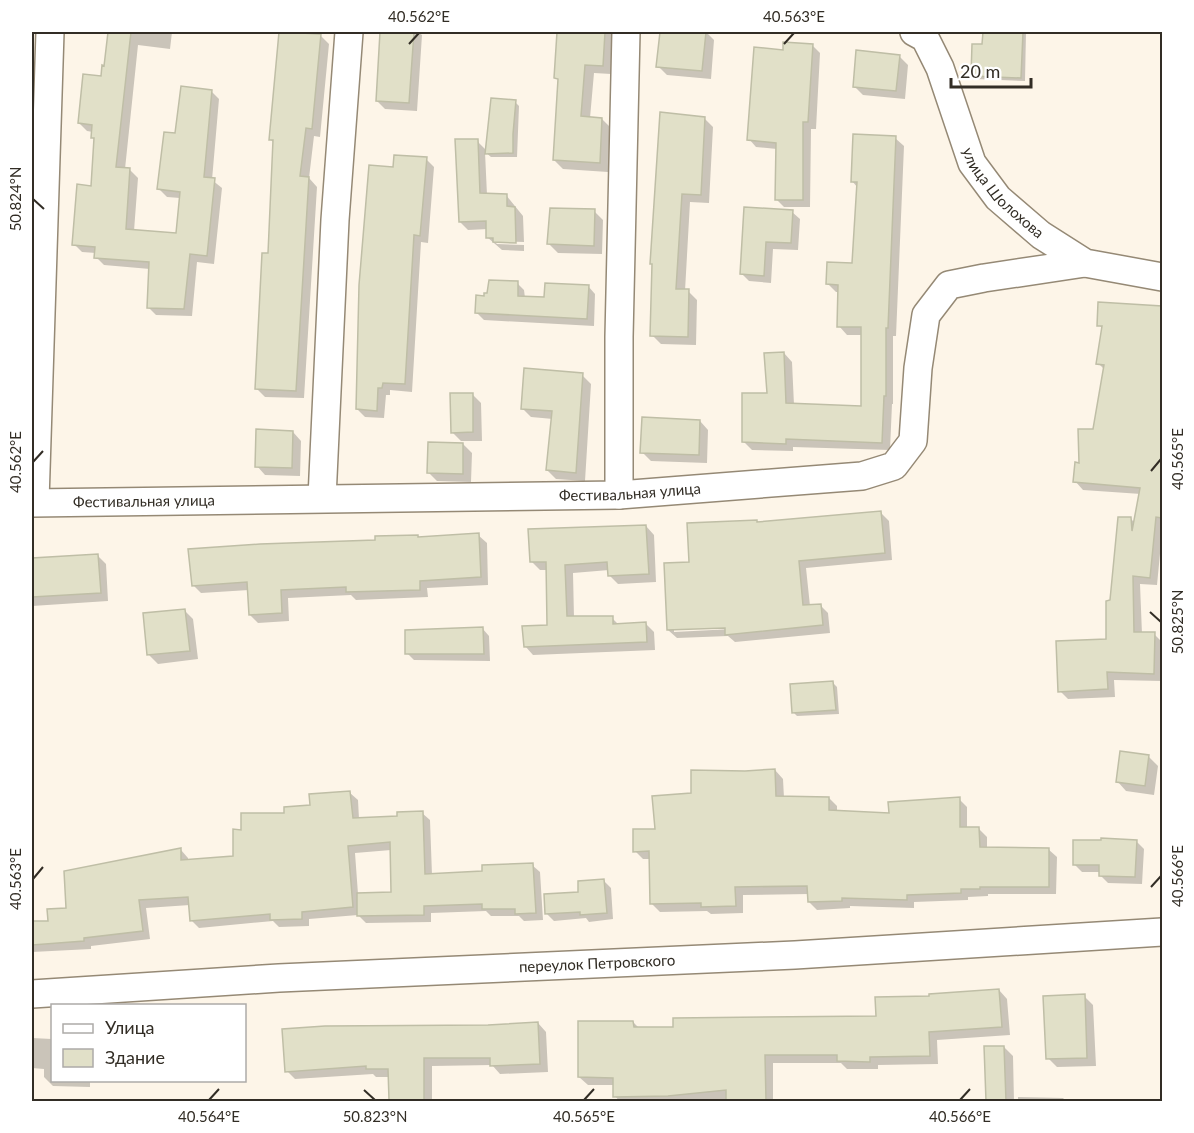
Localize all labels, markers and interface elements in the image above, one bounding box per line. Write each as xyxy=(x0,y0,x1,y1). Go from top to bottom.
text: 40.562°E xyxy=(388,7,450,25)
text: 40.563°E xyxy=(763,7,825,25)
scale bar xyxy=(951,51,1030,89)
text: 20 m xyxy=(960,60,1000,82)
street label: улица Шолохова xyxy=(959,145,1048,241)
text: 50.824°N xyxy=(6,167,24,231)
text: 40.565°E xyxy=(1168,428,1186,490)
text: 40.562°E xyxy=(6,431,24,493)
street label: Фестивальная улица xyxy=(559,479,701,504)
street label: Фестивальная улица xyxy=(73,491,215,510)
text: 50.825°N xyxy=(1168,590,1186,654)
text: 40.566°E xyxy=(1168,845,1186,907)
text: 40.563°E xyxy=(6,848,24,910)
street label: переулок Петровского xyxy=(519,950,676,975)
legend xyxy=(51,1004,246,1082)
text: Улица xyxy=(105,1016,155,1038)
text: Здание xyxy=(105,1046,165,1068)
text: 40.564°E xyxy=(178,1107,240,1125)
text: 50.823°N xyxy=(343,1107,407,1125)
text: 40.565°E xyxy=(553,1107,615,1125)
text: 40.566°E xyxy=(929,1107,991,1125)

